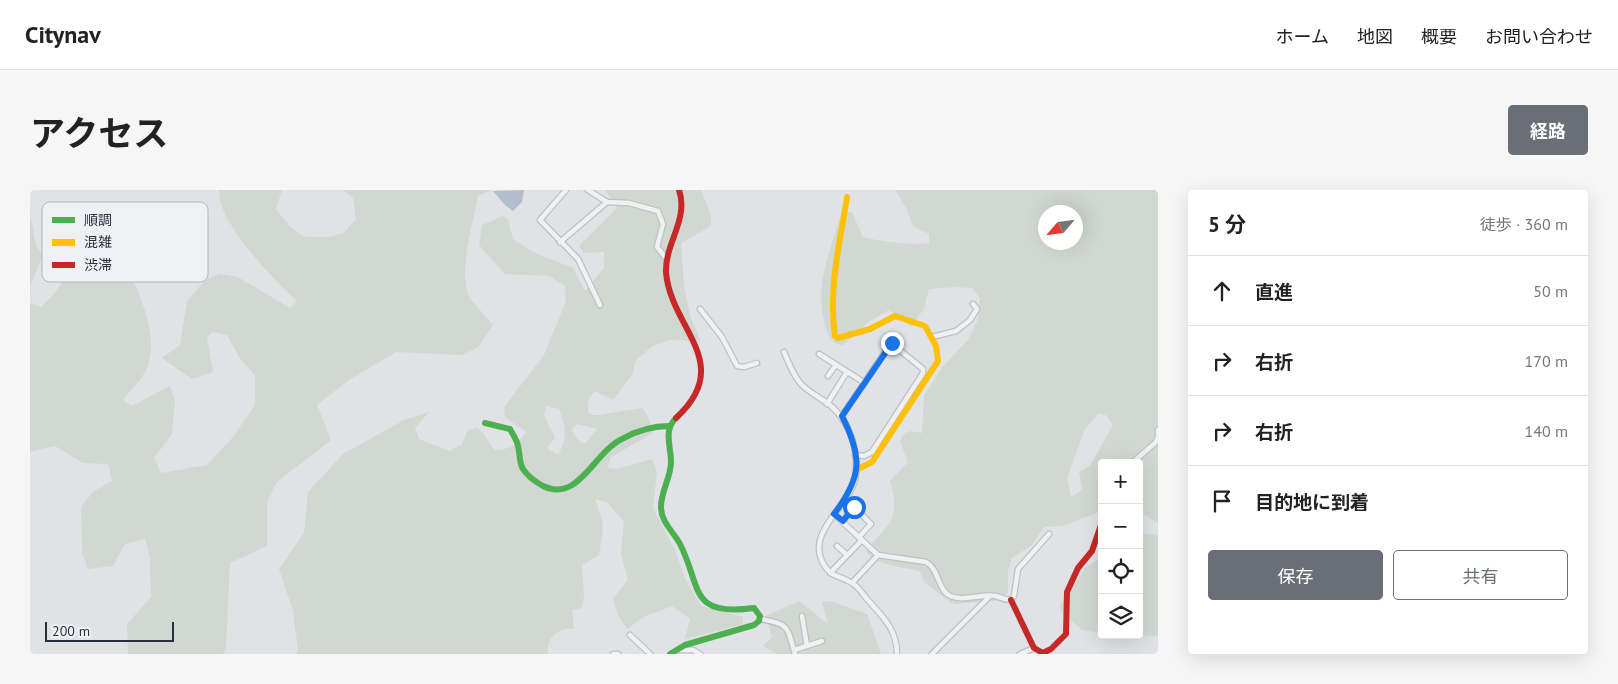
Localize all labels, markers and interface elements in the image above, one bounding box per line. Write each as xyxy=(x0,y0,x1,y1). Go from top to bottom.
text: Citynav xyxy=(25,19,101,50)
text: ホーム xyxy=(1276,25,1329,48)
text: 地図 xyxy=(1357,25,1393,48)
text: 概要 xyxy=(1421,25,1457,48)
text: お問い合わせ xyxy=(1485,25,1593,48)
button: 経路 xyxy=(1508,105,1588,155)
text: アクセス xyxy=(30,110,168,156)
legend xyxy=(42,202,208,282)
north arrow xyxy=(1038,205,1083,250)
text: 順調 xyxy=(84,211,112,229)
text: 5 分 xyxy=(1208,211,1246,238)
text: 徒歩 · 360 m xyxy=(1480,214,1568,234)
text: 混雑 xyxy=(84,233,112,251)
text: 渋滞 xyxy=(84,256,112,274)
icon: ahead xyxy=(1208,277,1236,305)
text: 直進 xyxy=(1255,280,1293,304)
text: 50 m xyxy=(1533,281,1568,301)
route end xyxy=(881,332,904,355)
icon: right xyxy=(1208,347,1236,375)
text: 右折 xyxy=(1255,350,1293,374)
text: 170 m xyxy=(1525,351,1568,371)
icon: right xyxy=(1208,417,1236,445)
text: 右折 xyxy=(1255,420,1293,444)
text: 140 m xyxy=(1525,421,1568,441)
map controls xyxy=(1098,459,1143,639)
button: + xyxy=(1098,459,1143,504)
icon: arrive xyxy=(1208,487,1236,515)
text: 目的地に到着 xyxy=(1255,490,1369,514)
route start xyxy=(843,496,866,519)
button: − xyxy=(1098,504,1143,549)
button: locate xyxy=(1098,549,1143,594)
button: 保存 xyxy=(1208,550,1383,600)
button: 共有 xyxy=(1393,550,1568,600)
button: layers xyxy=(1098,594,1143,639)
scale bar xyxy=(45,619,174,642)
text: 200 m xyxy=(52,622,90,640)

